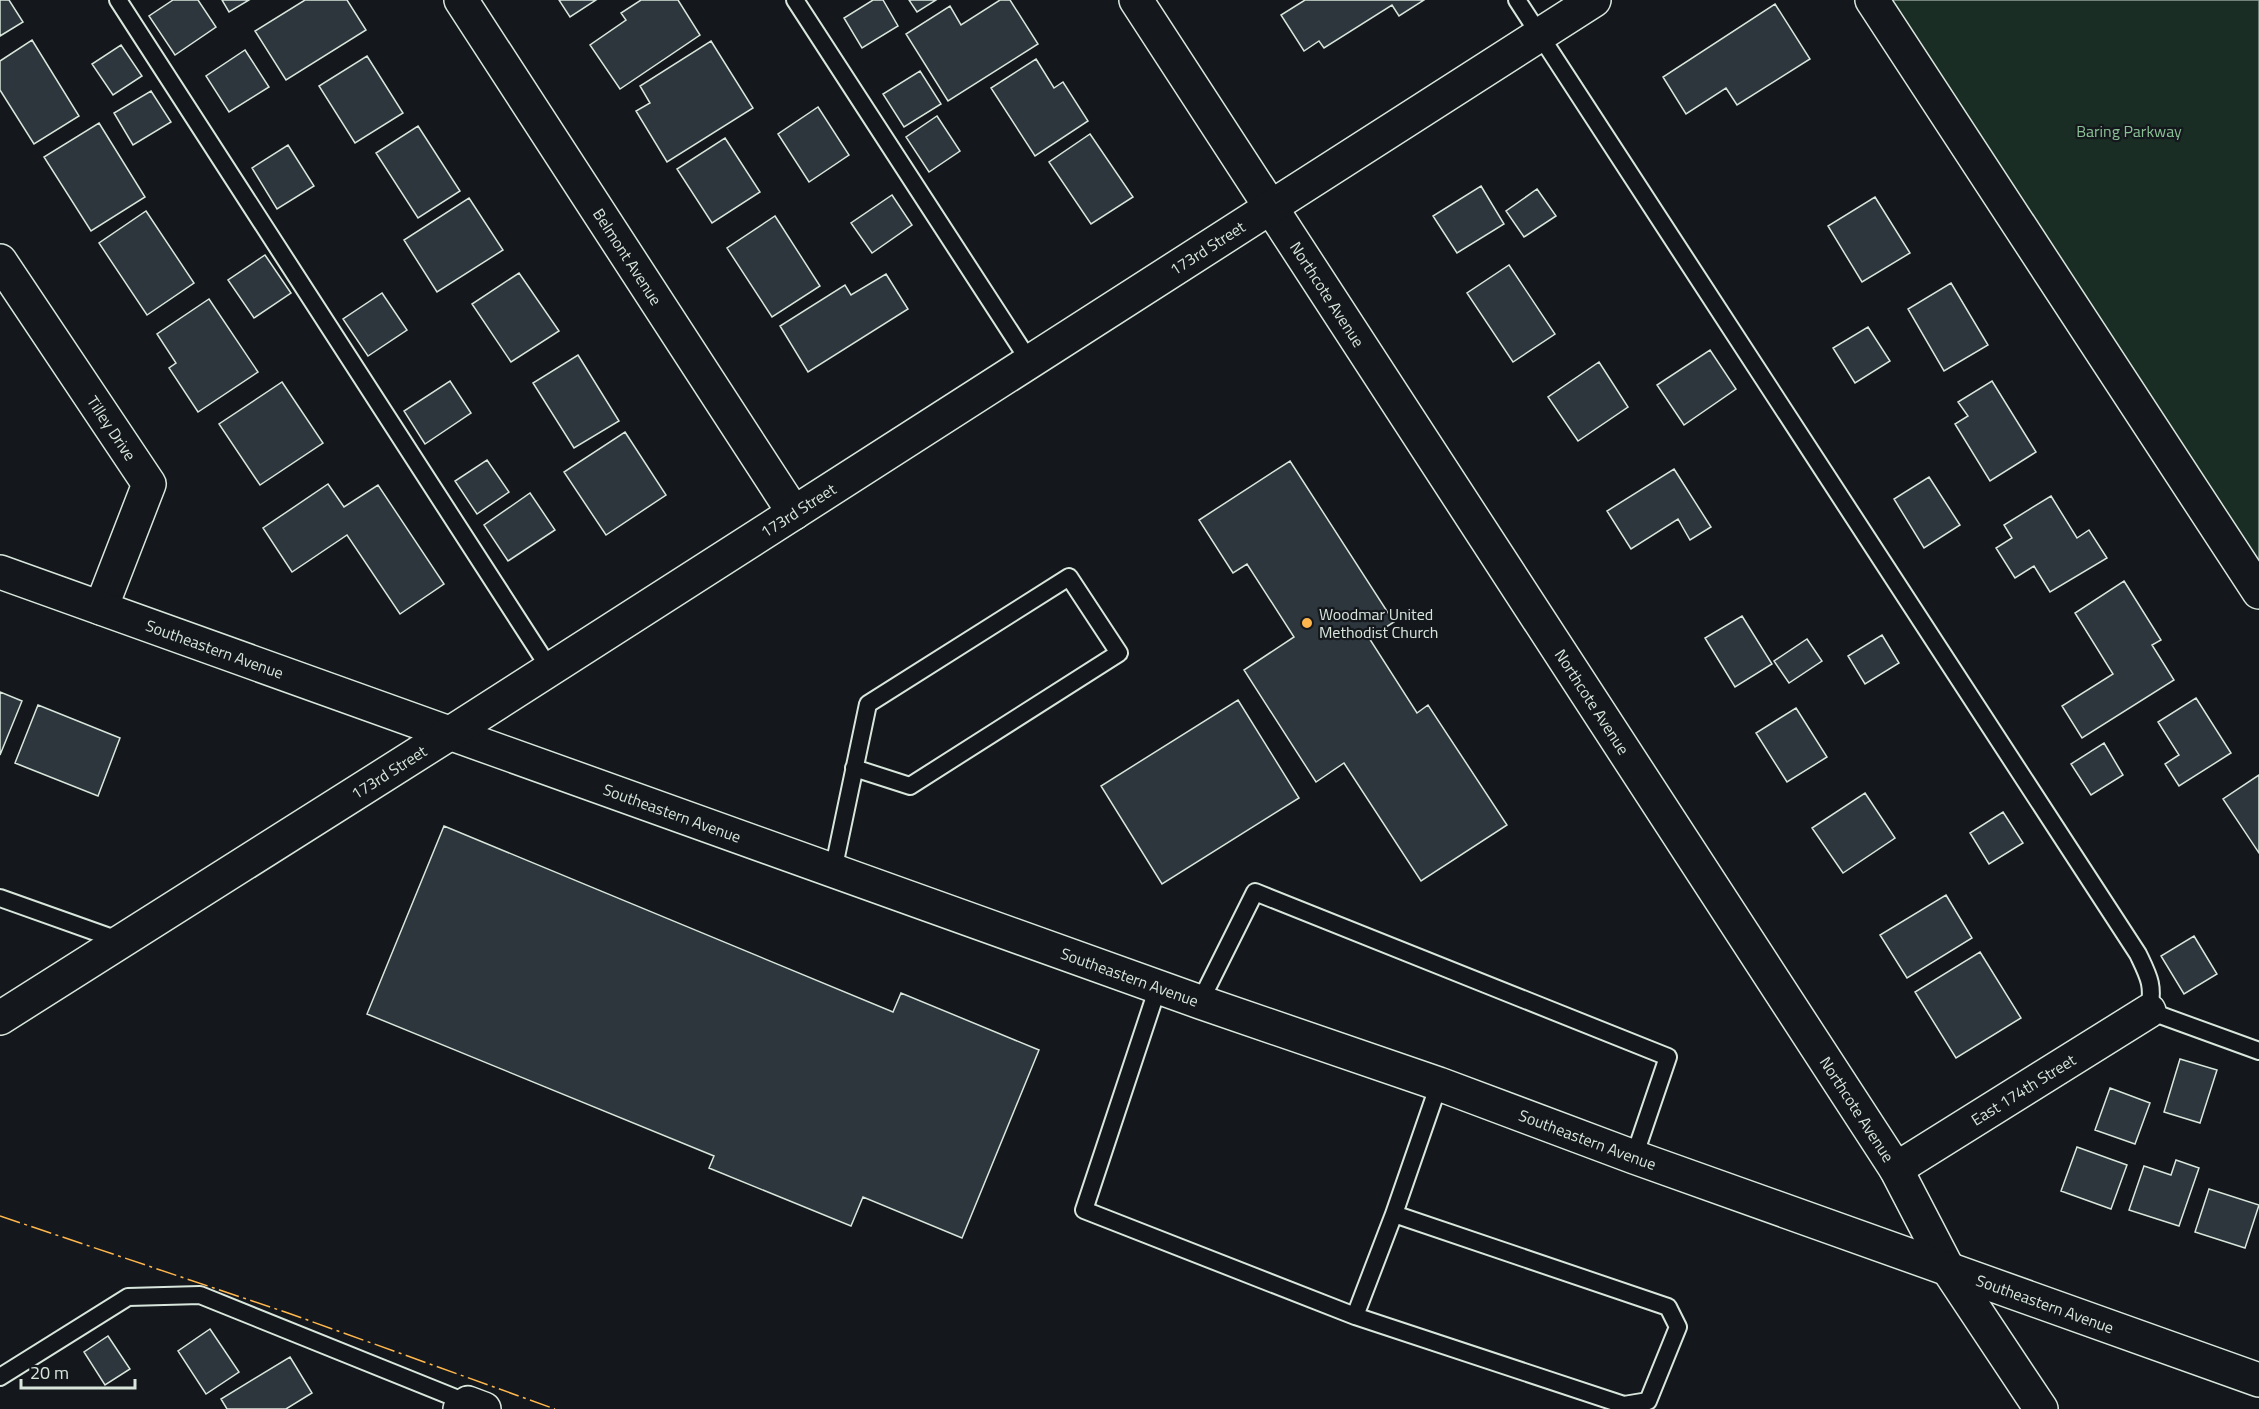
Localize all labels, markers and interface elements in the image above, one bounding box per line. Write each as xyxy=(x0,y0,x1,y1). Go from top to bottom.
park label: Baring Parkway xyxy=(2076,119,2182,143)
street label: Belmont Avenue xyxy=(587,203,668,310)
street label: 173rd Street xyxy=(1165,215,1250,281)
street label: Northcote Avenue xyxy=(1284,237,1371,352)
street label: Tilley Drive xyxy=(81,391,142,465)
street label: 173rd Street xyxy=(756,477,841,543)
place label: Woodmar United Methodist Church xyxy=(1319,602,1438,644)
street label: Southeastern Avenue xyxy=(142,613,287,685)
marker: Woodmar United Methodist Church xyxy=(1300,616,1314,630)
street label: Northcote Avenue xyxy=(1549,644,1635,759)
street label: 173rd Street xyxy=(346,739,432,805)
street label: Southeastern Avenue xyxy=(600,777,744,849)
street label: Southeastern Avenue xyxy=(1057,941,1202,1013)
street label: East 174th Street xyxy=(1966,1048,2081,1131)
street label: Northcote Avenue xyxy=(1814,1052,1900,1167)
street label: Southeastern Avenue xyxy=(1515,1103,1660,1176)
street label: Southeastern Avenue xyxy=(1973,1268,2117,1339)
scale bar xyxy=(21,1352,135,1390)
text: 20 m xyxy=(30,1359,69,1386)

